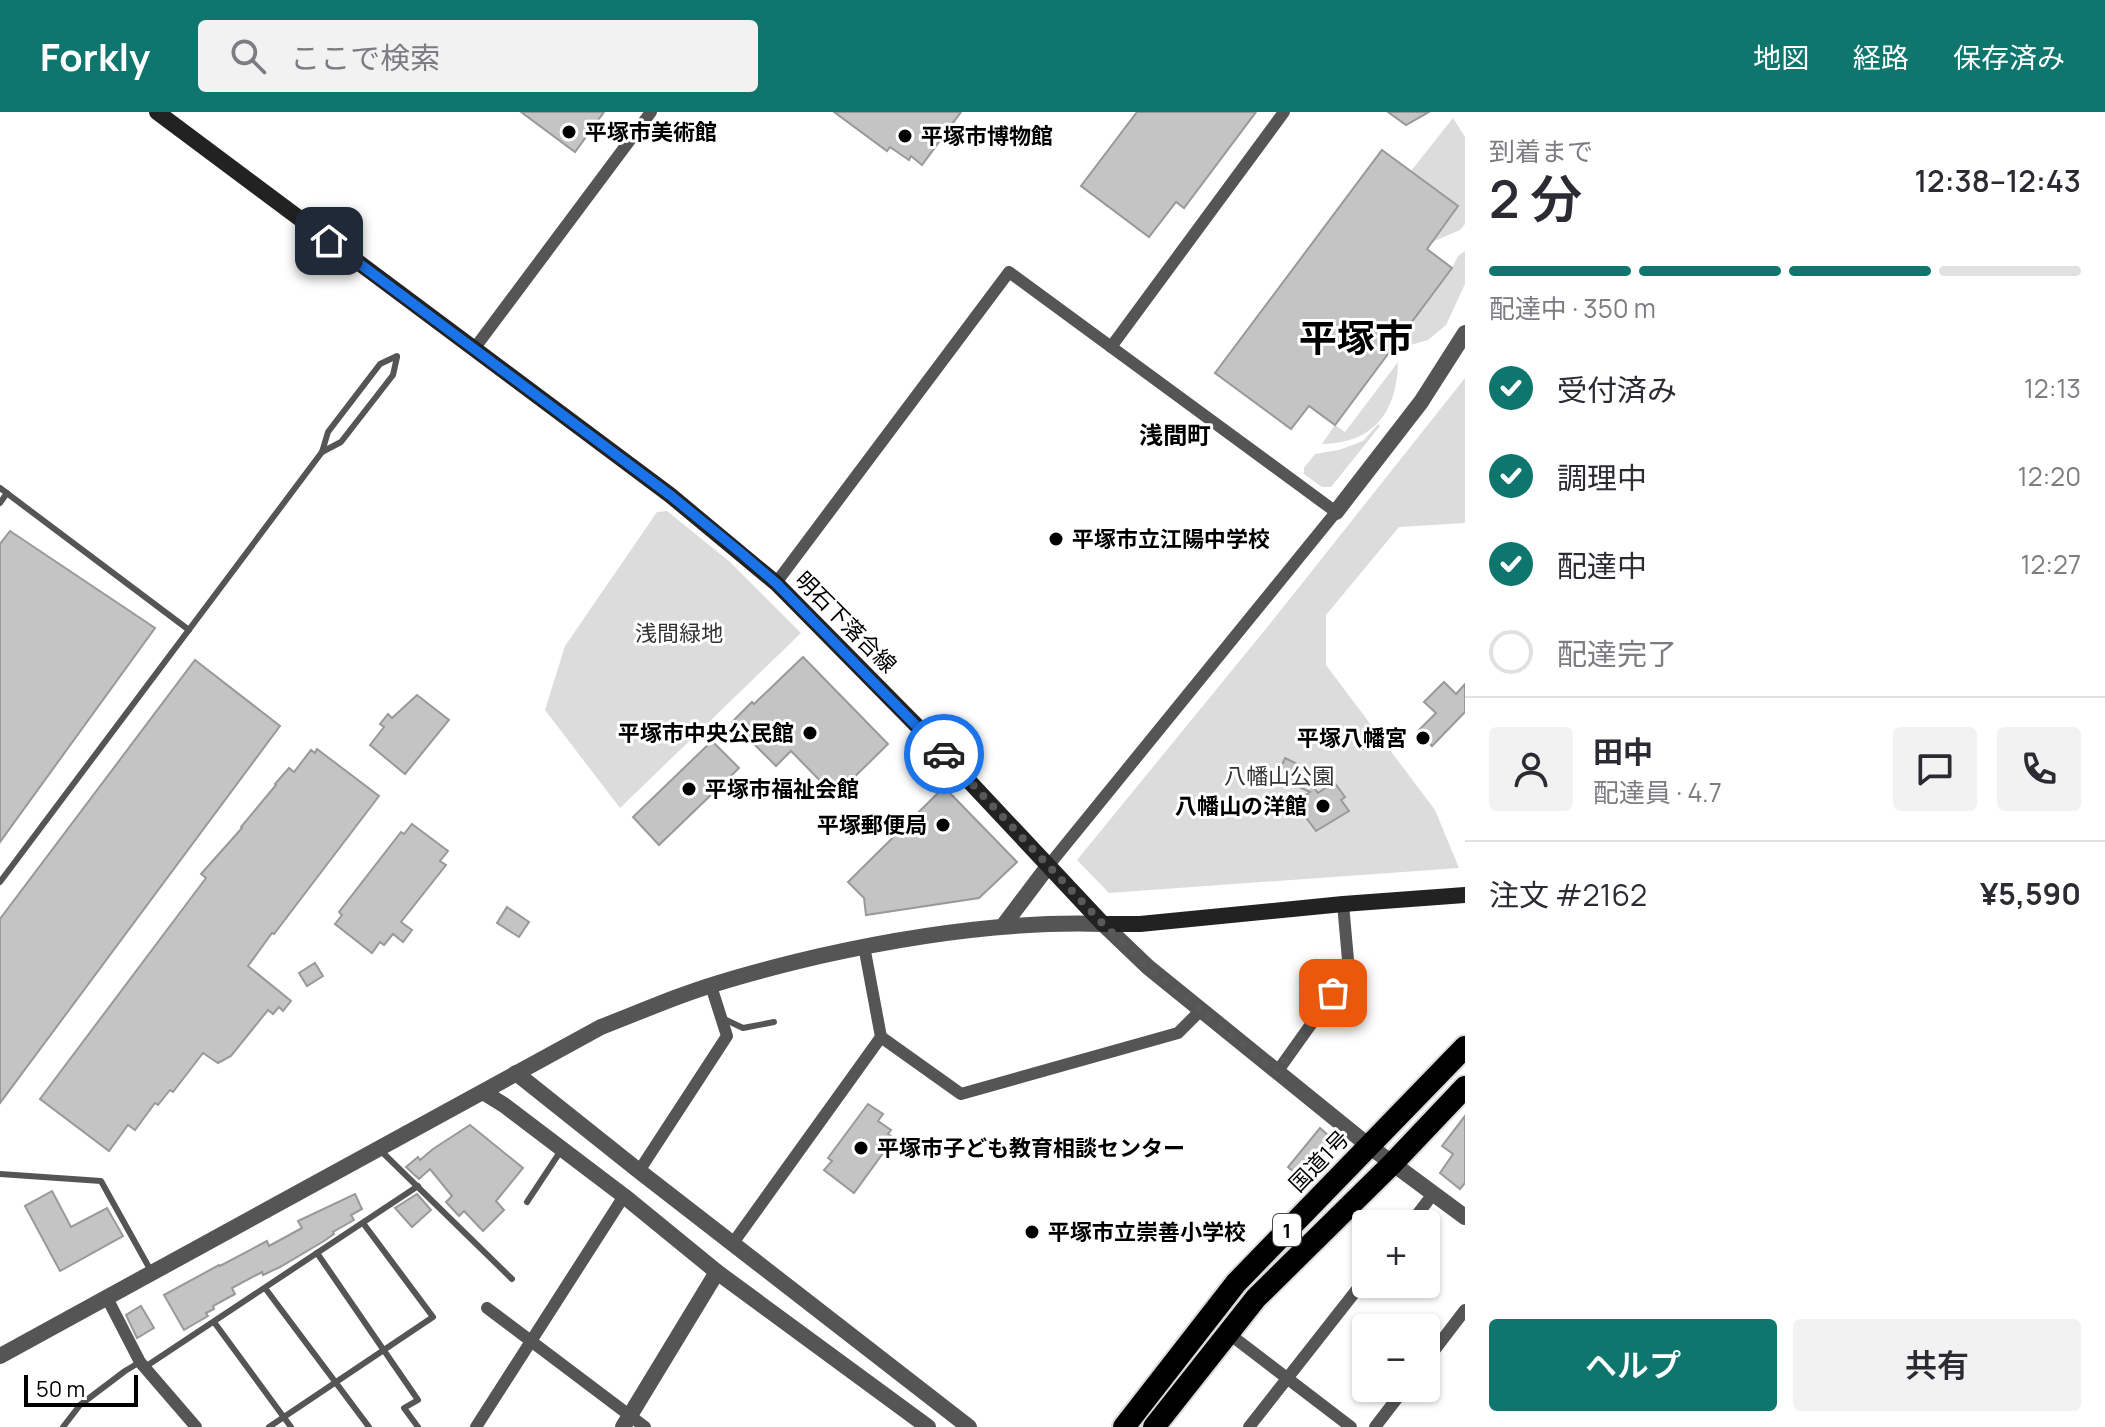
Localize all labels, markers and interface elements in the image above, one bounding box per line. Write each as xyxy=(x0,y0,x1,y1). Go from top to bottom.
search box xyxy=(198,20,758,92)
text: Forkly xyxy=(40,30,150,82)
icon: search xyxy=(226,34,270,78)
text: ここで検索 xyxy=(290,37,440,78)
text: 地図 xyxy=(1753,38,1809,76)
text: 経路 xyxy=(1853,38,1909,76)
text: 保存済み xyxy=(1953,38,2065,76)
place label: 平塚市美術館 xyxy=(585,117,717,147)
place label: 平塚市博物館 xyxy=(921,121,1053,151)
marker: 平塚市美術館 xyxy=(560,123,578,141)
marker: 平塚市博物館 xyxy=(896,127,914,145)
text: 到着まで xyxy=(1489,133,1593,169)
text: 12:38–12:43 xyxy=(1914,160,2081,201)
text: 2 分 xyxy=(1489,163,1582,234)
pin xyxy=(295,207,363,275)
icon: home xyxy=(307,219,351,263)
text: 配達中 · 350 m xyxy=(1489,290,1656,326)
district label: 平塚市 xyxy=(1299,311,1413,363)
icon: check xyxy=(1489,366,1533,410)
text: 受付済み xyxy=(1557,369,1677,410)
text: 12:13 xyxy=(2024,370,2081,406)
district label: 浅間町 xyxy=(1139,418,1211,451)
icon: check xyxy=(1489,454,1533,498)
text: 調理中 xyxy=(1557,457,1647,498)
text: 12:20 xyxy=(2018,458,2081,494)
place label: 平塚市立江陽中学校 xyxy=(1072,524,1270,554)
marker: 平塚市立江陽中学校 xyxy=(1047,530,1065,548)
icon: check xyxy=(1489,542,1533,586)
text: 配達中 xyxy=(1557,545,1647,586)
text: 12:27 xyxy=(2020,546,2081,582)
street label: 明石下落合線 xyxy=(789,565,903,679)
park label: 浅間緑地 xyxy=(635,618,723,648)
text: 配達完了 xyxy=(1557,633,1677,674)
courier xyxy=(904,714,984,794)
place label: 平塚市中央公民館 xyxy=(618,718,794,748)
place label: 平塚八幡宮 xyxy=(1297,723,1407,753)
marker: 平塚市中央公民館 xyxy=(801,724,819,742)
button: person xyxy=(1489,727,1573,811)
button: chat xyxy=(1893,727,1977,811)
button: phone xyxy=(1997,727,2081,811)
marker: 平塚八幡宮 xyxy=(1414,729,1432,747)
text: 田中 xyxy=(1593,731,1653,772)
icon: car xyxy=(922,732,966,776)
park label: 八幡山公園 xyxy=(1224,761,1334,791)
place label: 平塚市福祉会館 xyxy=(705,774,859,804)
text: 配達員 · 4.7 xyxy=(1593,774,1722,810)
marker: 平塚市福祉会館 xyxy=(680,780,698,798)
place label: 八幡山の洋館 xyxy=(1175,791,1307,821)
marker: 八幡山の洋館 xyxy=(1314,797,1332,815)
place label: 平塚郵便局 xyxy=(817,810,927,840)
marker: 平塚郵便局 xyxy=(934,816,952,834)
text: ¥5,590 xyxy=(1980,873,2081,914)
text: 注文 #2162 xyxy=(1489,874,1647,915)
pin xyxy=(1299,959,1367,1027)
icon: bag xyxy=(1311,971,1355,1015)
street label: 国道1号 xyxy=(1282,1124,1356,1198)
place label: 平塚市子ども教育相談センター xyxy=(877,1133,1185,1163)
marker: 平塚市子ども教育相談センター xyxy=(852,1139,870,1157)
map controls xyxy=(1352,1210,1440,1402)
button: + xyxy=(1352,1210,1440,1298)
road number: 1 xyxy=(1273,1214,1301,1246)
place label: 平塚市立崇善小学校 xyxy=(1048,1217,1246,1247)
marker: 平塚市立崇善小学校 xyxy=(1023,1223,1041,1241)
button: − xyxy=(1352,1314,1440,1402)
button: ヘルプ xyxy=(1489,1319,1777,1411)
button: 共有 xyxy=(1793,1319,2081,1411)
scale bar xyxy=(24,1371,138,1407)
text: 50 m xyxy=(36,1374,85,1404)

